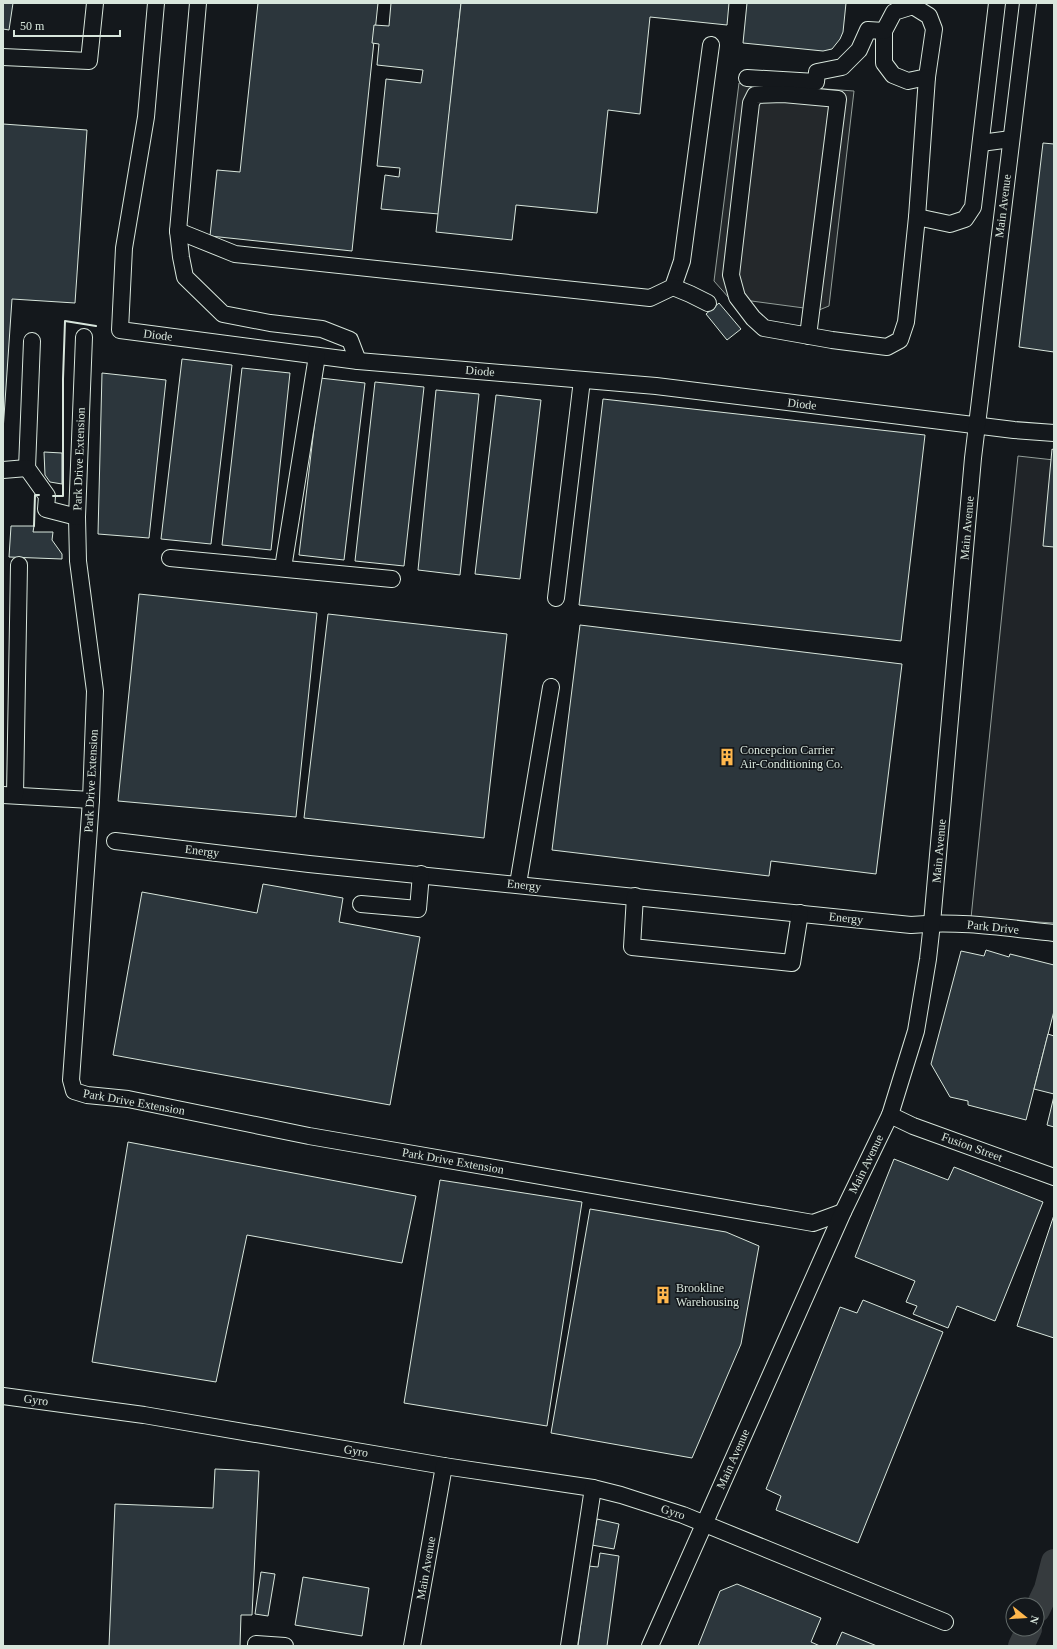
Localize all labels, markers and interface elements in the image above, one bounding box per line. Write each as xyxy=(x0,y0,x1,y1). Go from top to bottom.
scale bar xyxy=(14,12,120,38)
text: 50 m xyxy=(20,19,45,33)
street label: Main Avenue xyxy=(992,173,1014,239)
street label: Diode xyxy=(143,326,173,344)
street label: Diode xyxy=(465,363,495,379)
street label: Diode xyxy=(787,395,817,413)
street label: Park Drive Extension xyxy=(70,407,88,511)
street label: Main Avenue xyxy=(957,495,977,561)
street label: Park Drive Extension xyxy=(81,729,101,833)
place label: Concepcion Carrier Air-Conditioning Co. xyxy=(740,743,843,771)
building icon: Concepcion Carrier Air-Conditioning Co. xyxy=(717,747,737,767)
street label: Main Avenue xyxy=(929,818,949,884)
street label: Energy xyxy=(184,842,220,860)
street label: Energy xyxy=(506,876,542,894)
street label: Energy xyxy=(828,909,864,927)
street label: Park Drive xyxy=(966,917,1020,937)
street label: Park Drive Extension xyxy=(82,1086,186,1118)
street label: Fusion Street xyxy=(940,1130,1005,1165)
street label: Main Avenue xyxy=(846,1132,886,1196)
street label: Park Drive Extension xyxy=(401,1145,505,1177)
place label: Brookline Warehousing xyxy=(676,1281,739,1309)
building icon: Brookline Warehousing xyxy=(653,1285,673,1305)
street label: Gyro xyxy=(23,1391,49,1409)
street label: Main Avenue xyxy=(714,1427,752,1491)
street label: Gyro xyxy=(343,1442,369,1460)
street label: Gyro xyxy=(659,1501,687,1523)
street label: Main Avenue xyxy=(414,1535,438,1601)
north arrow xyxy=(1005,1597,1045,1637)
text: N xyxy=(1028,1614,1041,1626)

